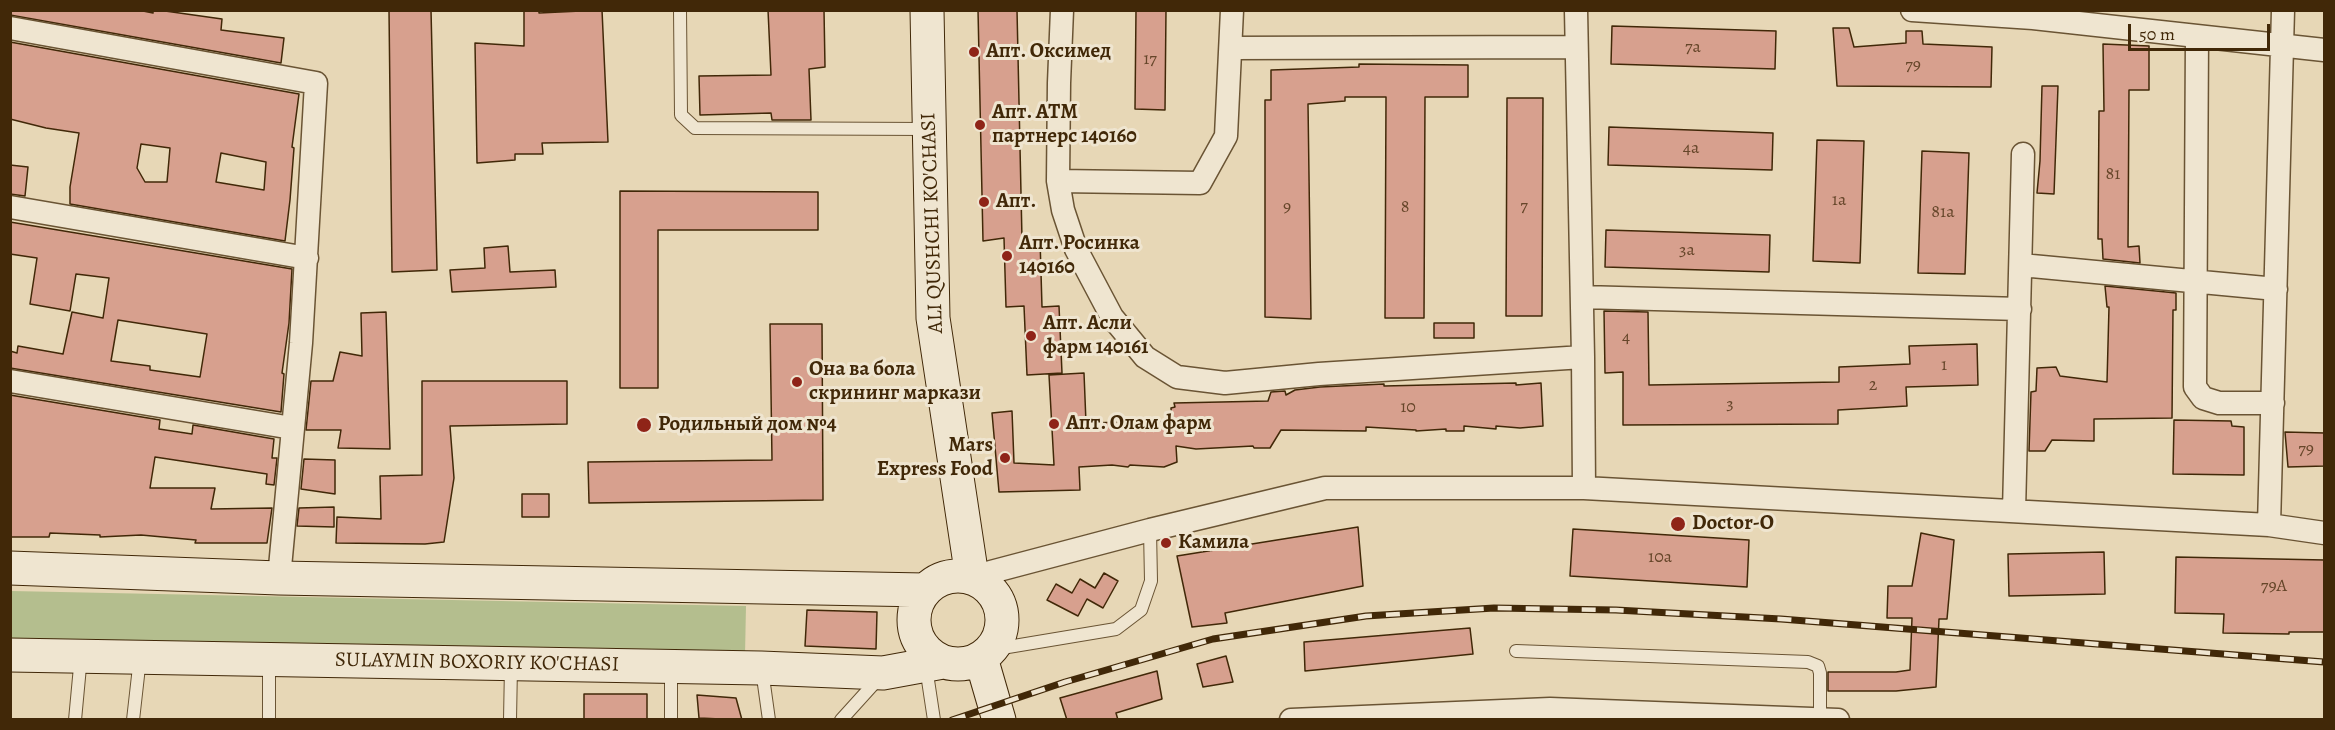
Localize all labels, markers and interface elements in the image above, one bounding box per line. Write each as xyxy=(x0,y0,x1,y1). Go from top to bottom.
scale bar xyxy=(2131,12,2274,50)
text: 50 m xyxy=(2139,22,2175,46)
house number: 7a xyxy=(1685,37,1701,59)
place label: Апт. Оксимед xyxy=(986,39,1111,65)
marker: Апт. Оксимед xyxy=(967,45,981,59)
house number: 17 xyxy=(1143,49,1157,71)
house number: 79 xyxy=(1905,55,1921,77)
place label: Апт. АТМ партнерс 140160 xyxy=(992,100,1137,150)
street label: ALI QUSHCHI KO'CHASI xyxy=(917,112,949,334)
marker: Апт. АТМ партнерс 140160 xyxy=(973,118,987,132)
house number: 4a xyxy=(1683,138,1699,160)
house number: 81 xyxy=(2106,164,2120,186)
place label: Апт. xyxy=(996,189,1036,215)
house number: 1a xyxy=(1832,190,1846,212)
marker: Апт. xyxy=(977,195,991,209)
house number: 7 xyxy=(1520,196,1528,218)
house number: 9 xyxy=(1283,197,1291,219)
house number: 8 xyxy=(1401,197,1409,219)
house number: 81a xyxy=(1931,202,1955,224)
place label: Апт. Росинка 140160 xyxy=(1019,231,1140,281)
house number: 3a xyxy=(1679,240,1695,262)
marker: Апт. Росинка 140160 xyxy=(1000,249,1014,263)
place label: Апт. Асли фарм 140161 xyxy=(1043,311,1149,361)
house number: 4 xyxy=(1622,327,1630,349)
marker: Апт. Асли фарм 140161 xyxy=(1024,329,1038,343)
house number: 1 xyxy=(1941,355,1947,377)
place label: Она ва бола скрининг маркази xyxy=(809,357,981,407)
marker: Она ва бола скрининг маркази xyxy=(790,375,804,389)
house number: 2 xyxy=(1869,375,1877,397)
house number: 3 xyxy=(1726,394,1734,416)
house number: 10 xyxy=(1400,397,1416,419)
place label: Апт. Олам фарм xyxy=(1066,411,1212,437)
place label: Родильный дом №4 xyxy=(658,412,837,438)
marker: Родильный дом №4 xyxy=(635,416,653,434)
marker: Апт. Олам фарм xyxy=(1047,417,1061,431)
place label: Mars Express Food xyxy=(877,433,993,483)
house number: 79 xyxy=(2298,439,2314,461)
marker: Mars Express Food xyxy=(998,451,1012,465)
place label: Doctor-O xyxy=(1692,511,1774,537)
marker: Doctor-O xyxy=(1669,515,1687,533)
place label: Камила xyxy=(1178,530,1249,556)
marker: Камила xyxy=(1159,536,1173,550)
house number: 10а xyxy=(1648,547,1672,569)
house number: 79А xyxy=(2261,576,2287,598)
street label: SULAYMIN BOXORIY KO'CHASI xyxy=(335,648,619,678)

